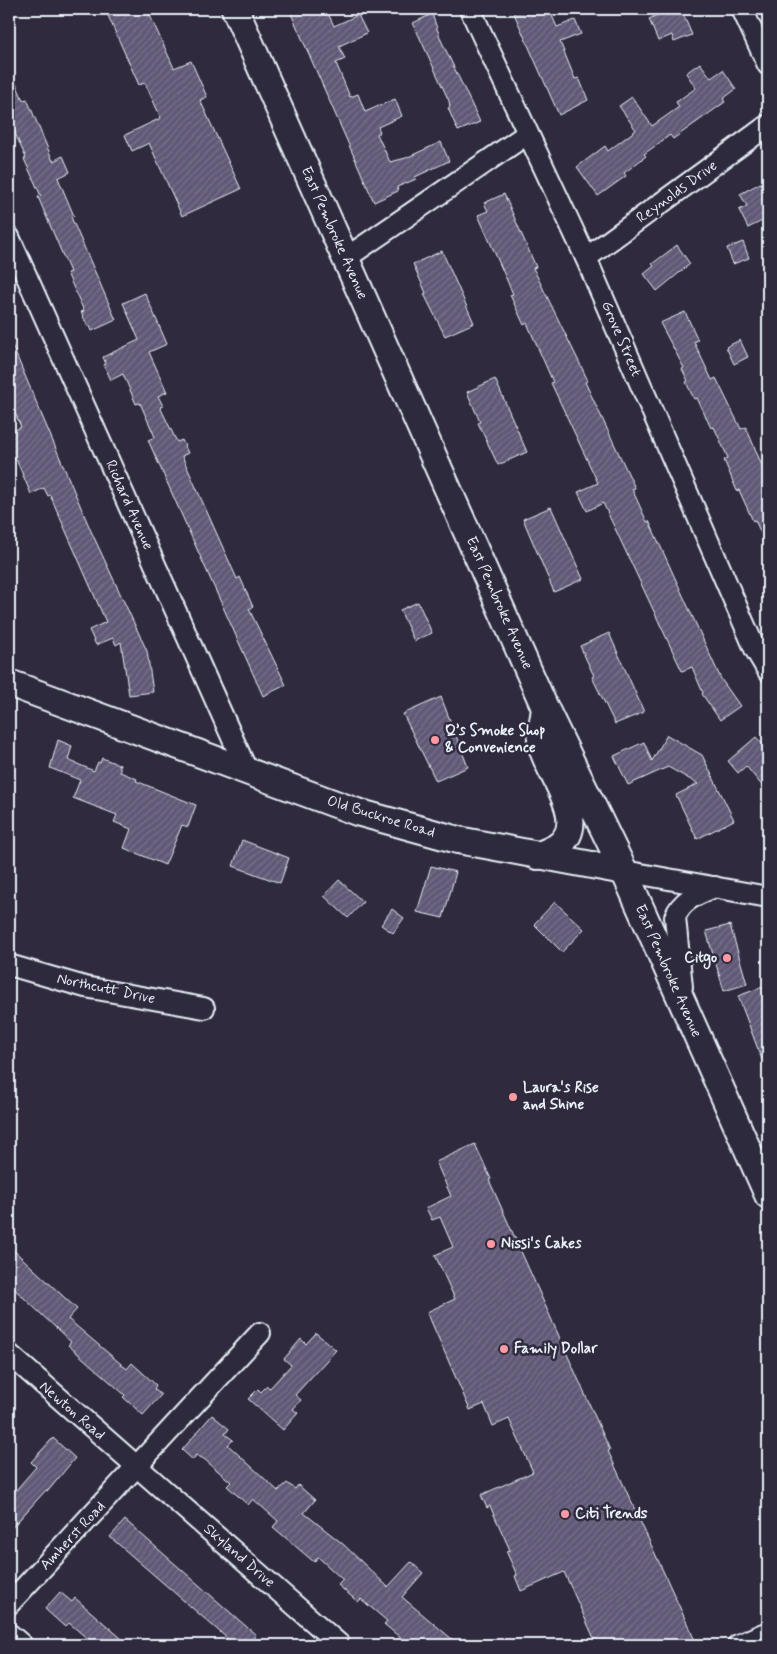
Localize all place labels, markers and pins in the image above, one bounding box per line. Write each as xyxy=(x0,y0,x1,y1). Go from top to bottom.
place label: Q’s Smoke Shop & Convenience xyxy=(445,721,545,758)
marker: Q’s Smoke Shop & Convenience xyxy=(429,734,441,746)
place label: Citgo xyxy=(684,948,717,970)
marker: Citgo xyxy=(721,952,733,964)
place label: Laura's Rise and Shine xyxy=(523,1078,599,1115)
marker: Laura's Rise and Shine xyxy=(507,1091,519,1103)
place label: Nissi's Cakes xyxy=(501,1234,582,1254)
marker: Nissi's Cakes xyxy=(485,1238,497,1250)
place label: Family Dollar xyxy=(514,1339,598,1359)
marker: Family Dollar xyxy=(498,1343,510,1355)
place label: Citi Trends xyxy=(575,1504,648,1524)
marker: Citi Trends xyxy=(559,1508,571,1520)

